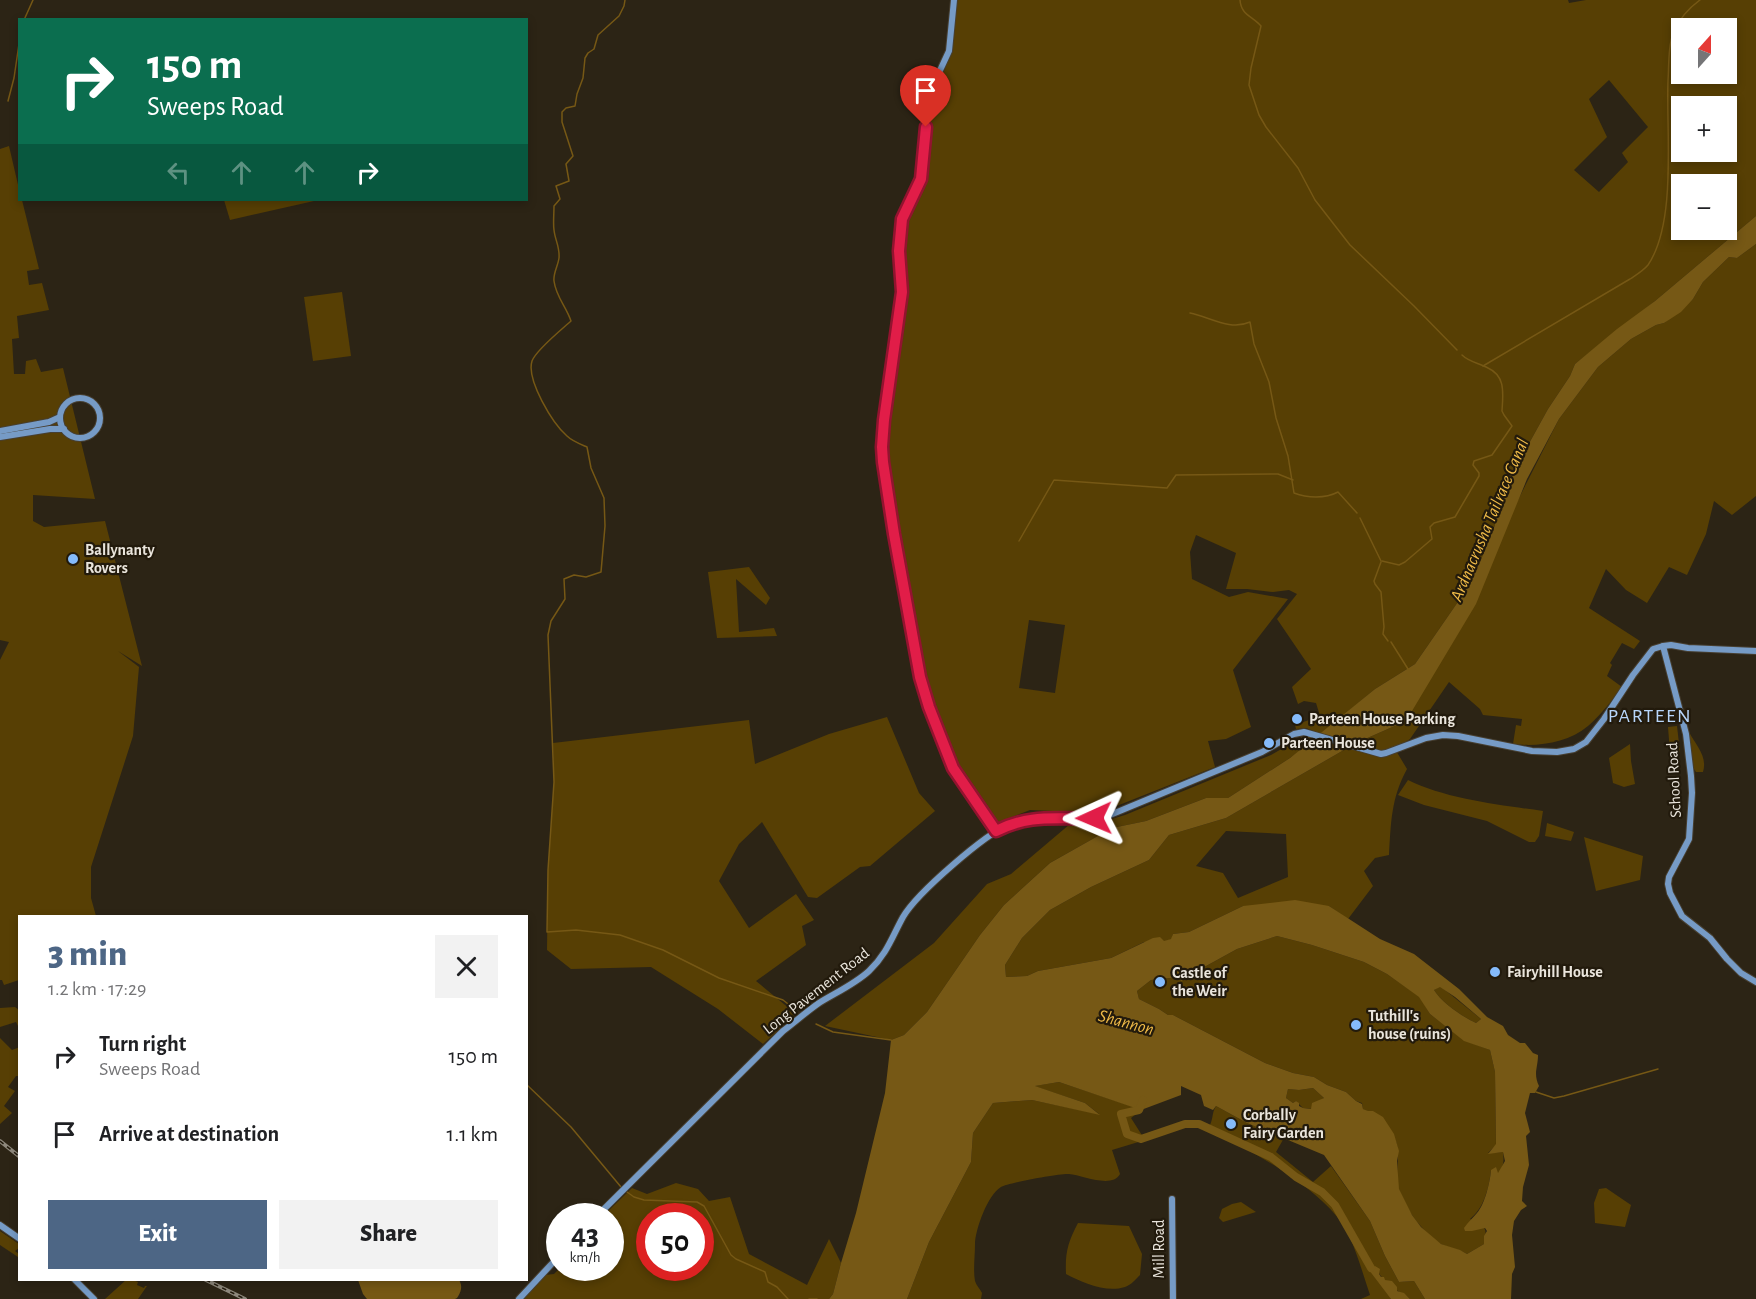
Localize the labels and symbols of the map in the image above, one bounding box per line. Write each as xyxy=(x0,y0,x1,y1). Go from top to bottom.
north arrow xyxy=(1671,18,1737,84)
pin xyxy=(900,65,951,127)
water label: Ardnacrusha Tailrace Canal xyxy=(1447,436,1532,605)
place label: Ballynanty Rovers xyxy=(85,542,155,576)
marker: Ballynanty Rovers xyxy=(66,552,80,566)
district label: PARTEEN xyxy=(1608,706,1692,726)
place label: Parteen House Parking xyxy=(1309,711,1456,727)
marker: Parteen House Parking xyxy=(1290,712,1304,726)
place label: Parteen House xyxy=(1281,735,1375,751)
marker: Parteen House xyxy=(1262,736,1276,750)
street label: School Road xyxy=(1664,742,1684,818)
position arrow xyxy=(1062,786,1126,850)
street label: Long Pavement Road xyxy=(760,945,872,1037)
place label: Fairyhill House xyxy=(1507,964,1603,981)
place label: Castle of the Weir xyxy=(1172,965,1228,999)
marker: Fairyhill House xyxy=(1488,965,1502,979)
marker: Castle of the Weir xyxy=(1153,975,1167,989)
water label: Shannon xyxy=(1096,1007,1156,1039)
place label: Tuthill's house (ruins) xyxy=(1368,1008,1451,1042)
marker: Tuthill's house (ruins) xyxy=(1349,1018,1363,1032)
place label: Corbally Fairy Garden xyxy=(1243,1107,1324,1142)
marker: Corbally Fairy Garden xyxy=(1224,1117,1238,1131)
speed limit sign: 50 xyxy=(636,1203,714,1281)
street label: Mill Road xyxy=(1151,1220,1167,1278)

